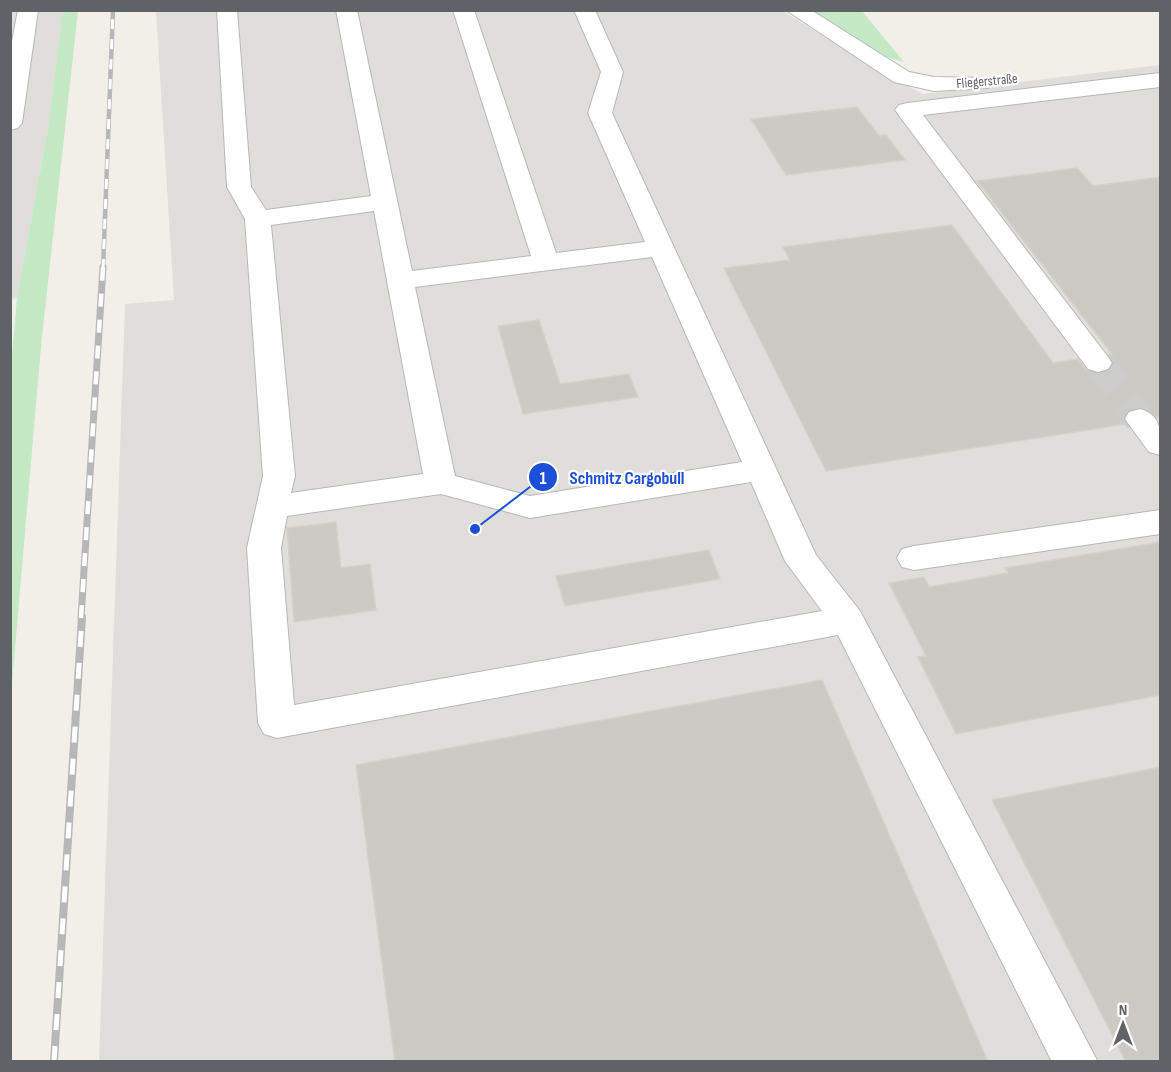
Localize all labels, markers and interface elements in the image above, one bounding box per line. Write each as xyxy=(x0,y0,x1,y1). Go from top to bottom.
street label: Fliegerstraße xyxy=(956,70,1018,92)
callout: Schmitz Cargobull xyxy=(528,459,696,495)
text: 1 xyxy=(539,468,547,489)
text: Schmitz Cargobull xyxy=(570,468,684,489)
north arrow xyxy=(1093,994,1153,1054)
text: N xyxy=(1119,1001,1127,1020)

